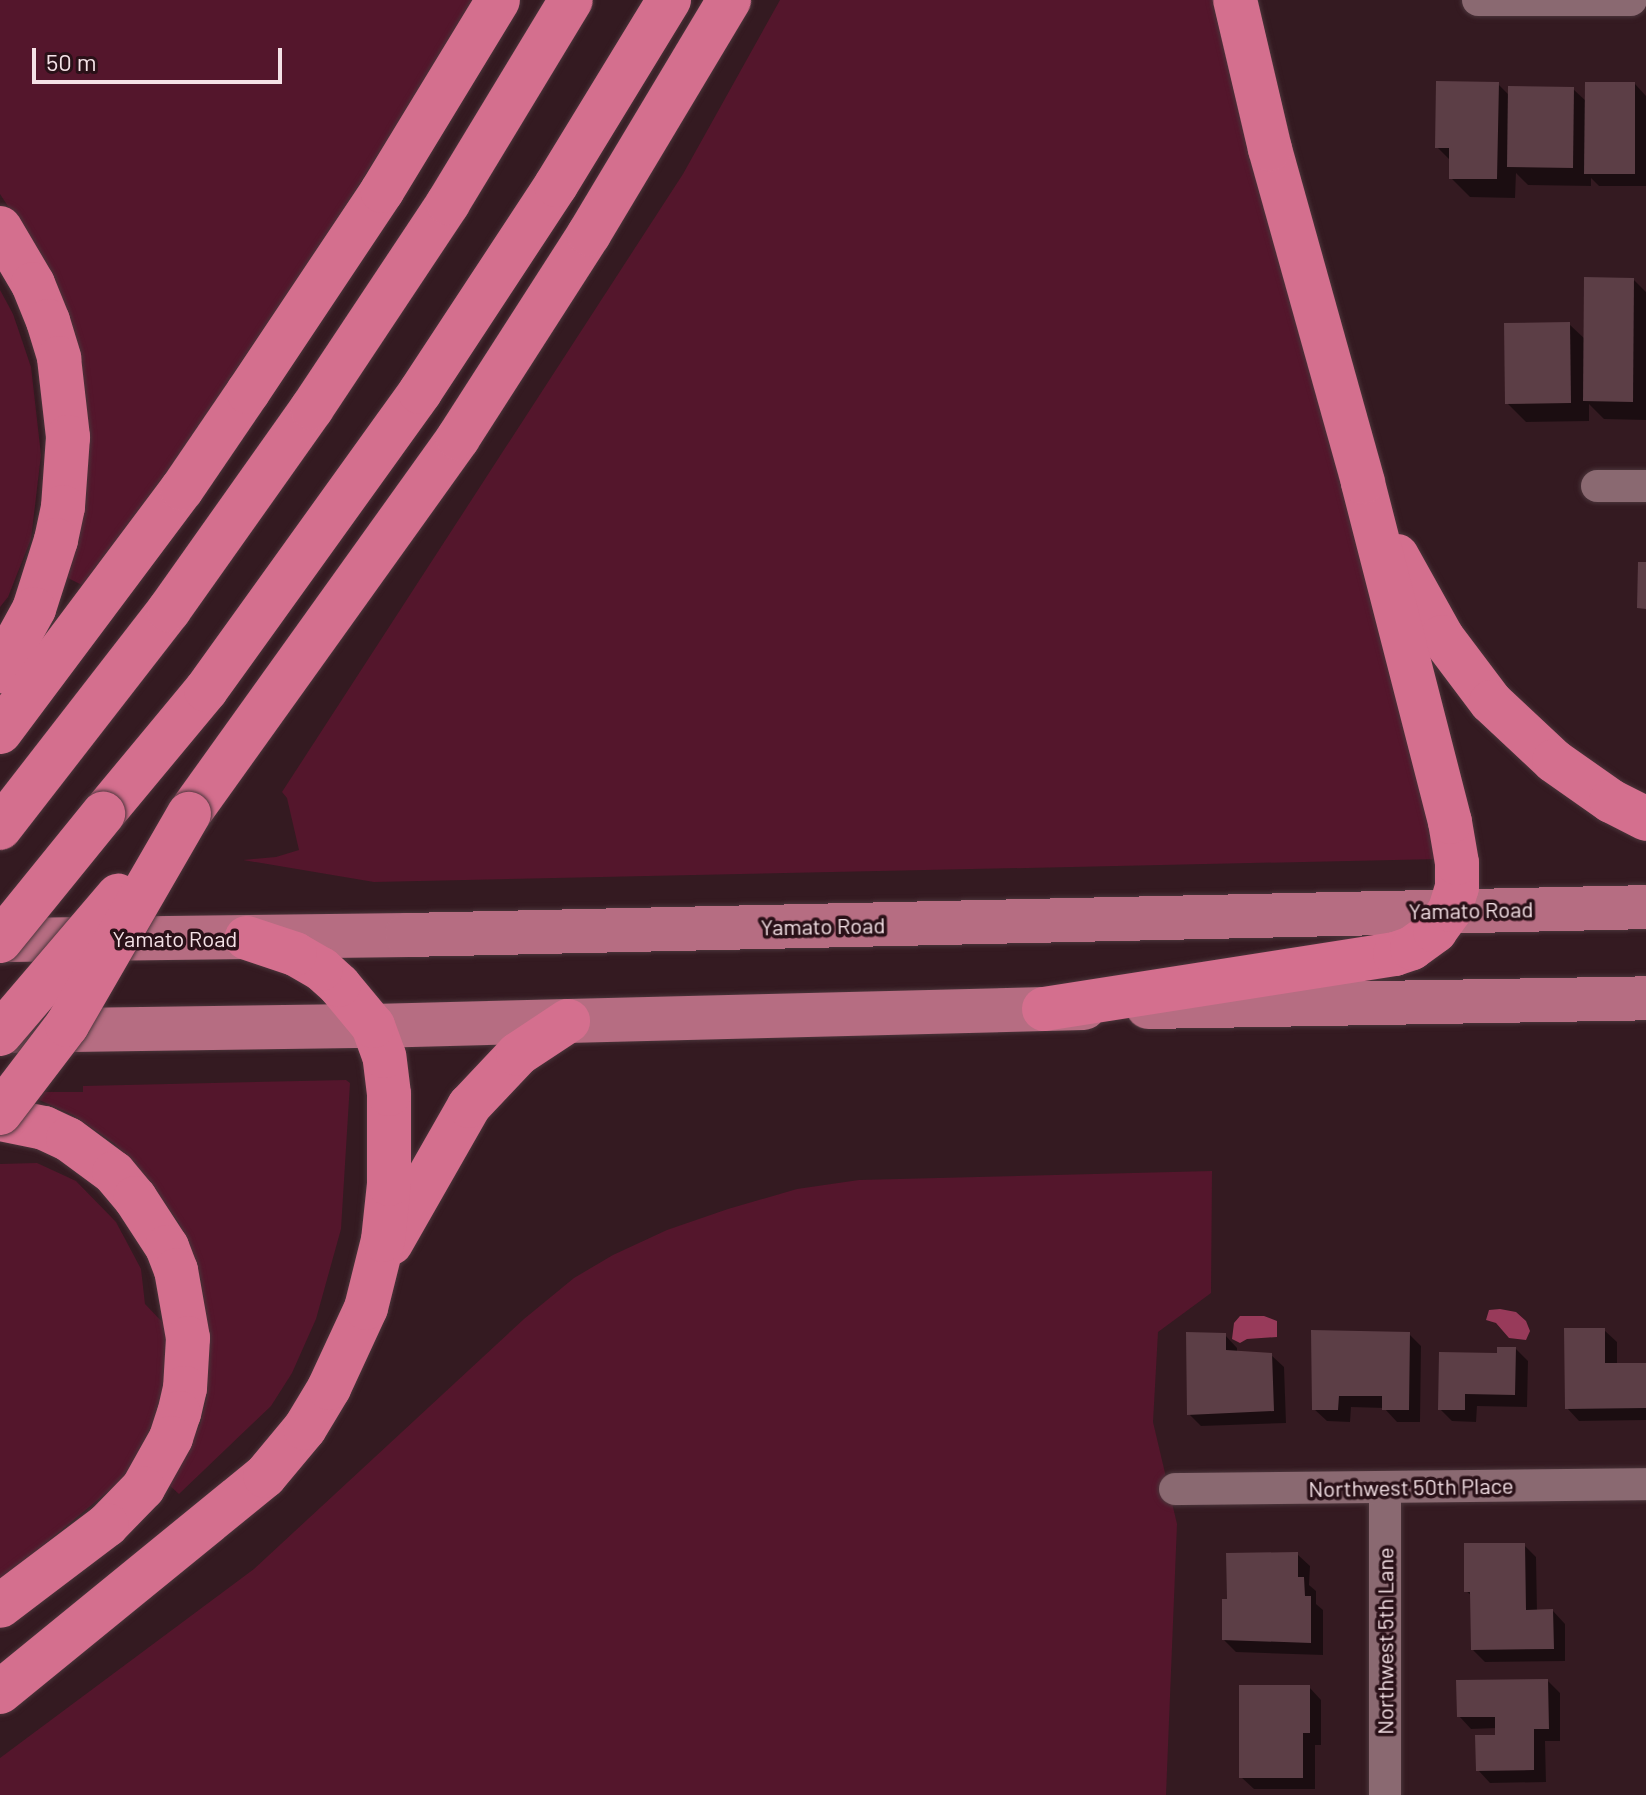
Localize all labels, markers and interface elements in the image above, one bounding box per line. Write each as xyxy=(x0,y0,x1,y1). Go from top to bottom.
scale bar xyxy=(36,32,286,82)
text: 50 m xyxy=(46,47,97,76)
street label: Yamato Road xyxy=(1408,896,1534,924)
street label: Yamato Road xyxy=(760,912,886,940)
street label: Yamato Road xyxy=(113,926,237,952)
street label: Northwest 50th Place xyxy=(1308,1472,1514,1502)
street label: Northwest 5th Lane xyxy=(1372,1547,1398,1735)

